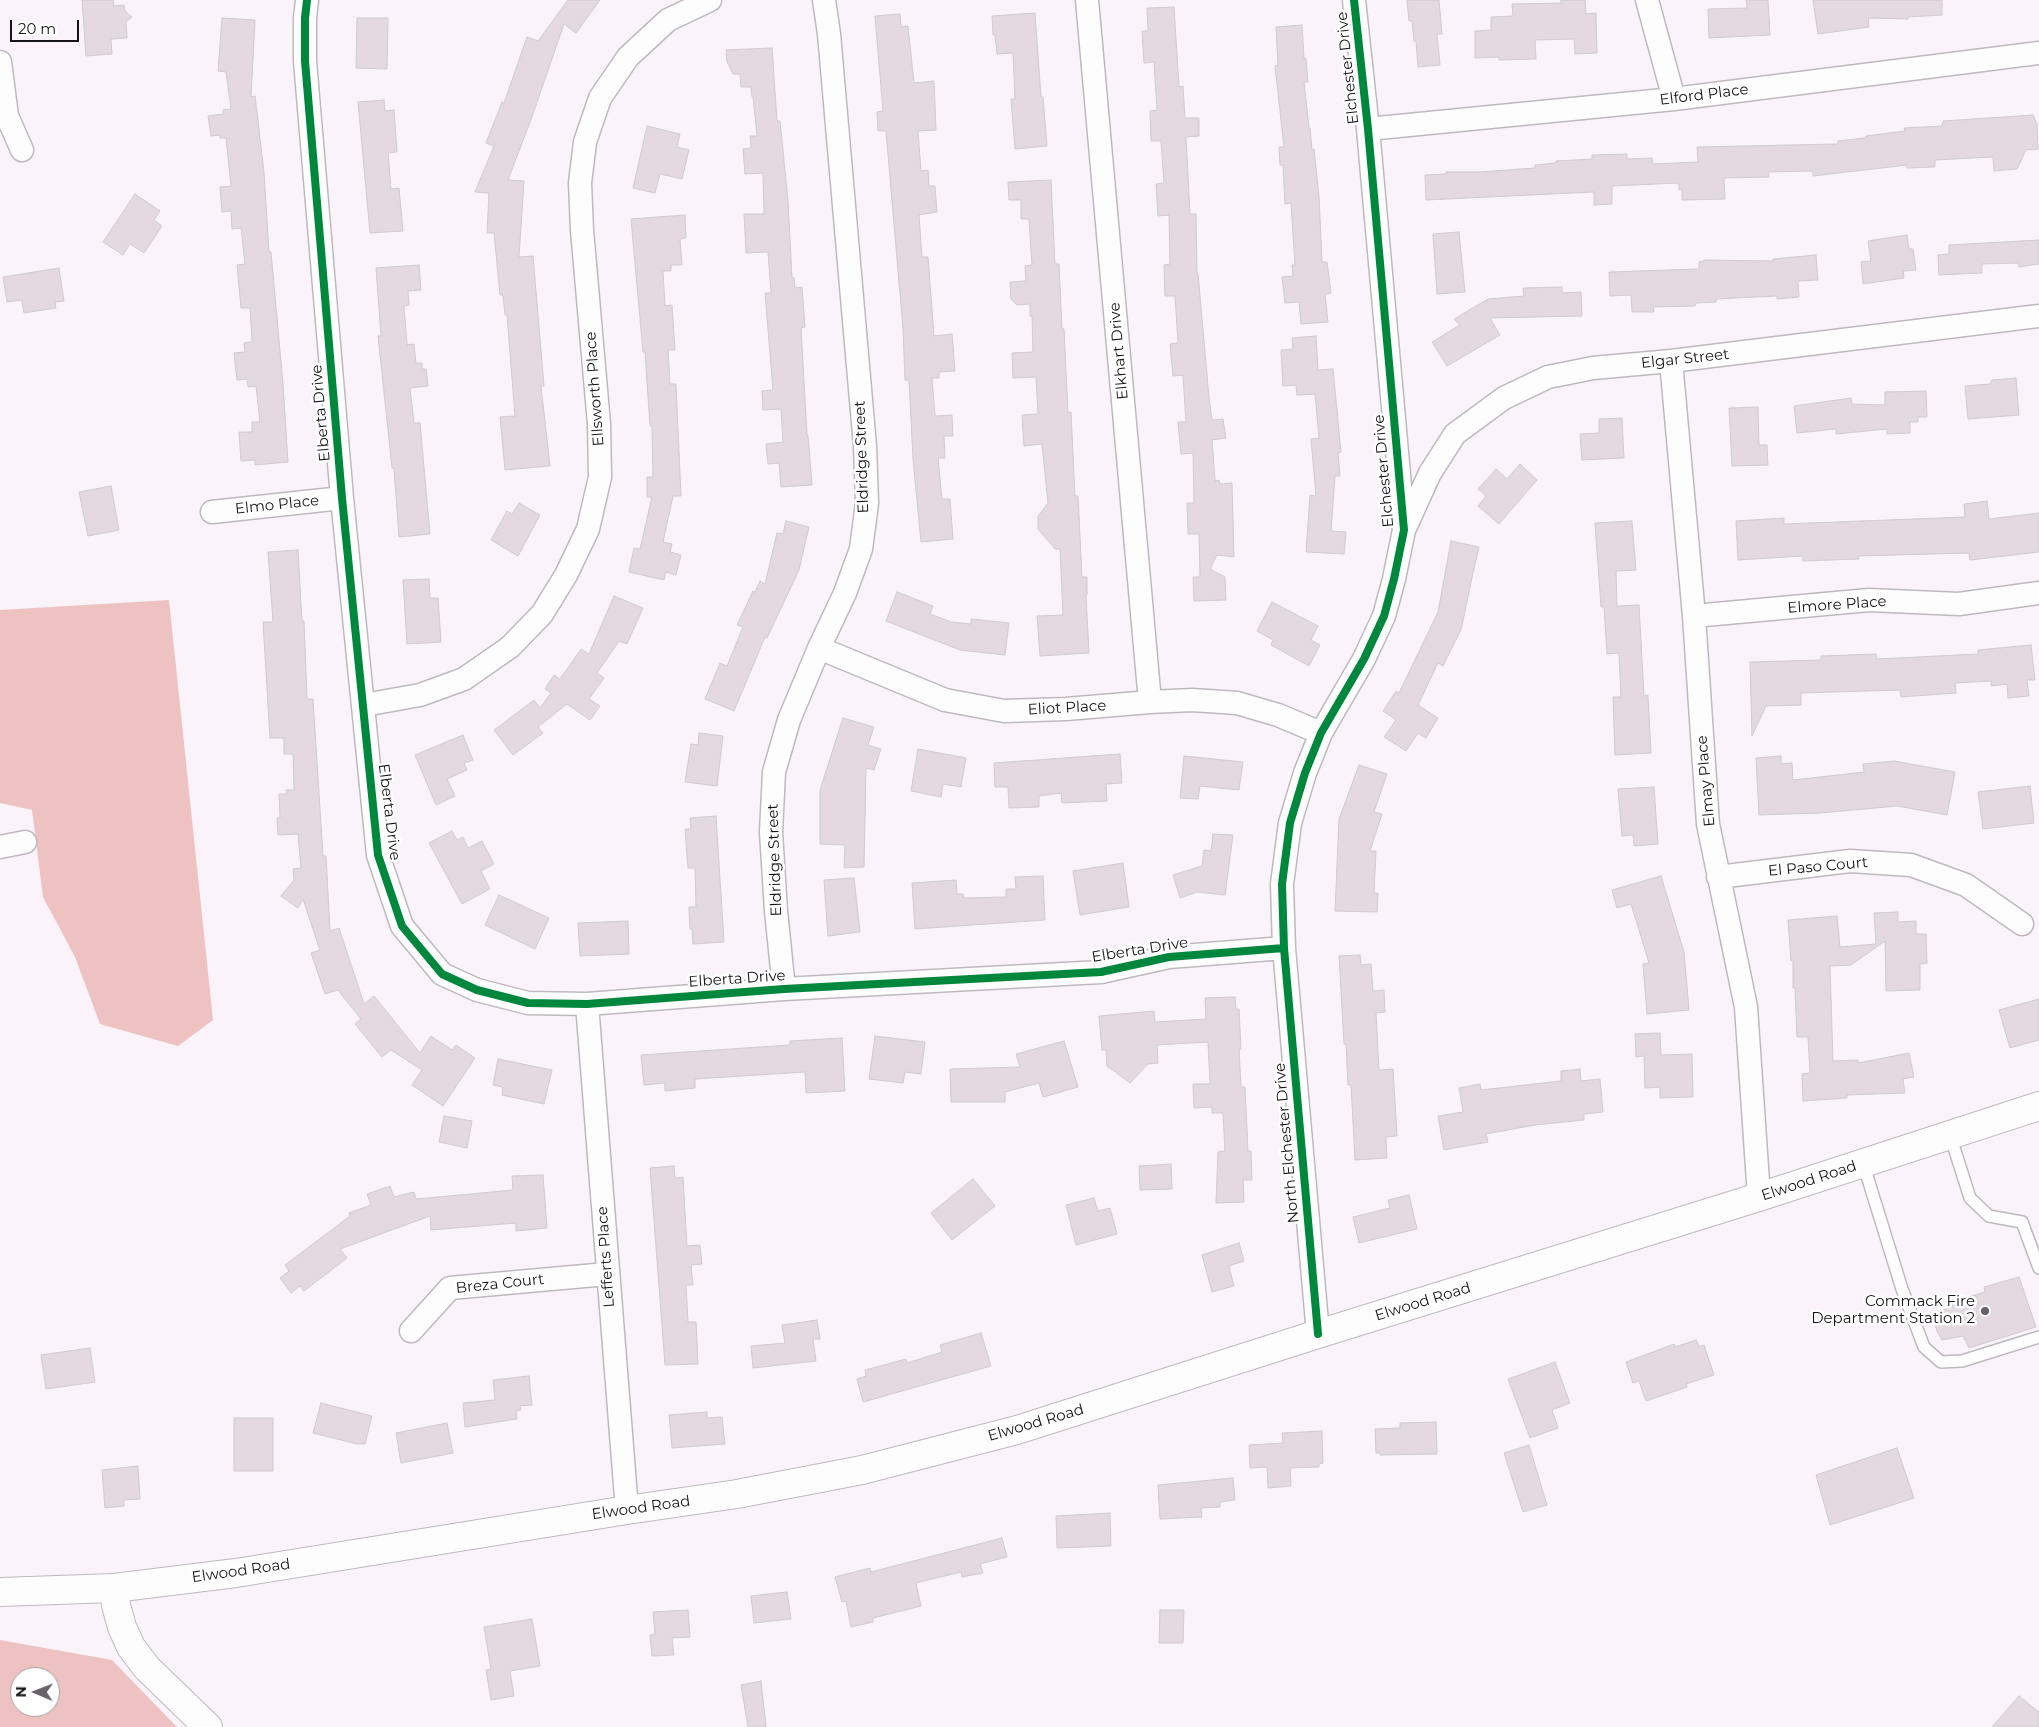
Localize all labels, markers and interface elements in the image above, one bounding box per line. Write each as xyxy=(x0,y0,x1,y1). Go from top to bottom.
scale bar xyxy=(12,10,81,42)
street label: Elchester Drive xyxy=(1333,11,1363,125)
text: 20 m xyxy=(18,19,56,38)
street label: Elford Place xyxy=(1659,81,1749,109)
street label: Elkhart Drive xyxy=(1106,302,1132,400)
street label: Ellsworth Place xyxy=(582,331,608,447)
street label: Elgar Street xyxy=(1640,345,1730,373)
street label: Elberta Drive xyxy=(308,364,334,462)
street label: Eldridge Street xyxy=(851,400,873,514)
street label: Elchester Drive xyxy=(1370,414,1398,528)
street label: Elmo Place xyxy=(234,492,320,518)
street label: Elmore Place xyxy=(1787,593,1887,617)
street label: Eliot Place xyxy=(1027,697,1107,719)
street label: Elmay Place xyxy=(1693,735,1719,827)
street label: Elberta Drive xyxy=(374,763,404,861)
street label: Eldridge Street xyxy=(764,803,786,917)
street label: El Paso Court xyxy=(1767,854,1869,880)
street label: Elberta Drive xyxy=(1090,933,1190,967)
street label: Elberta Drive xyxy=(688,967,786,991)
street label: North Elchester Drive xyxy=(1271,1062,1303,1224)
street label: Elwood Road xyxy=(1759,1157,1859,1205)
street label: Lefferts Place xyxy=(593,1206,619,1308)
street label: Breza Court xyxy=(455,1270,545,1298)
street label: Elwood Road xyxy=(1373,1279,1473,1325)
place label: Commack Fire Department Station 2 xyxy=(1811,1293,1975,1328)
marker: Commack Fire Department Station 2 xyxy=(1979,1305,1991,1317)
street label: Elwood Road xyxy=(986,1401,1086,1445)
street label: Elwood Road xyxy=(591,1492,691,1524)
street label: Elwood Road xyxy=(191,1555,291,1587)
north arrow xyxy=(10,1667,60,1717)
text: N xyxy=(12,1686,30,1698)

